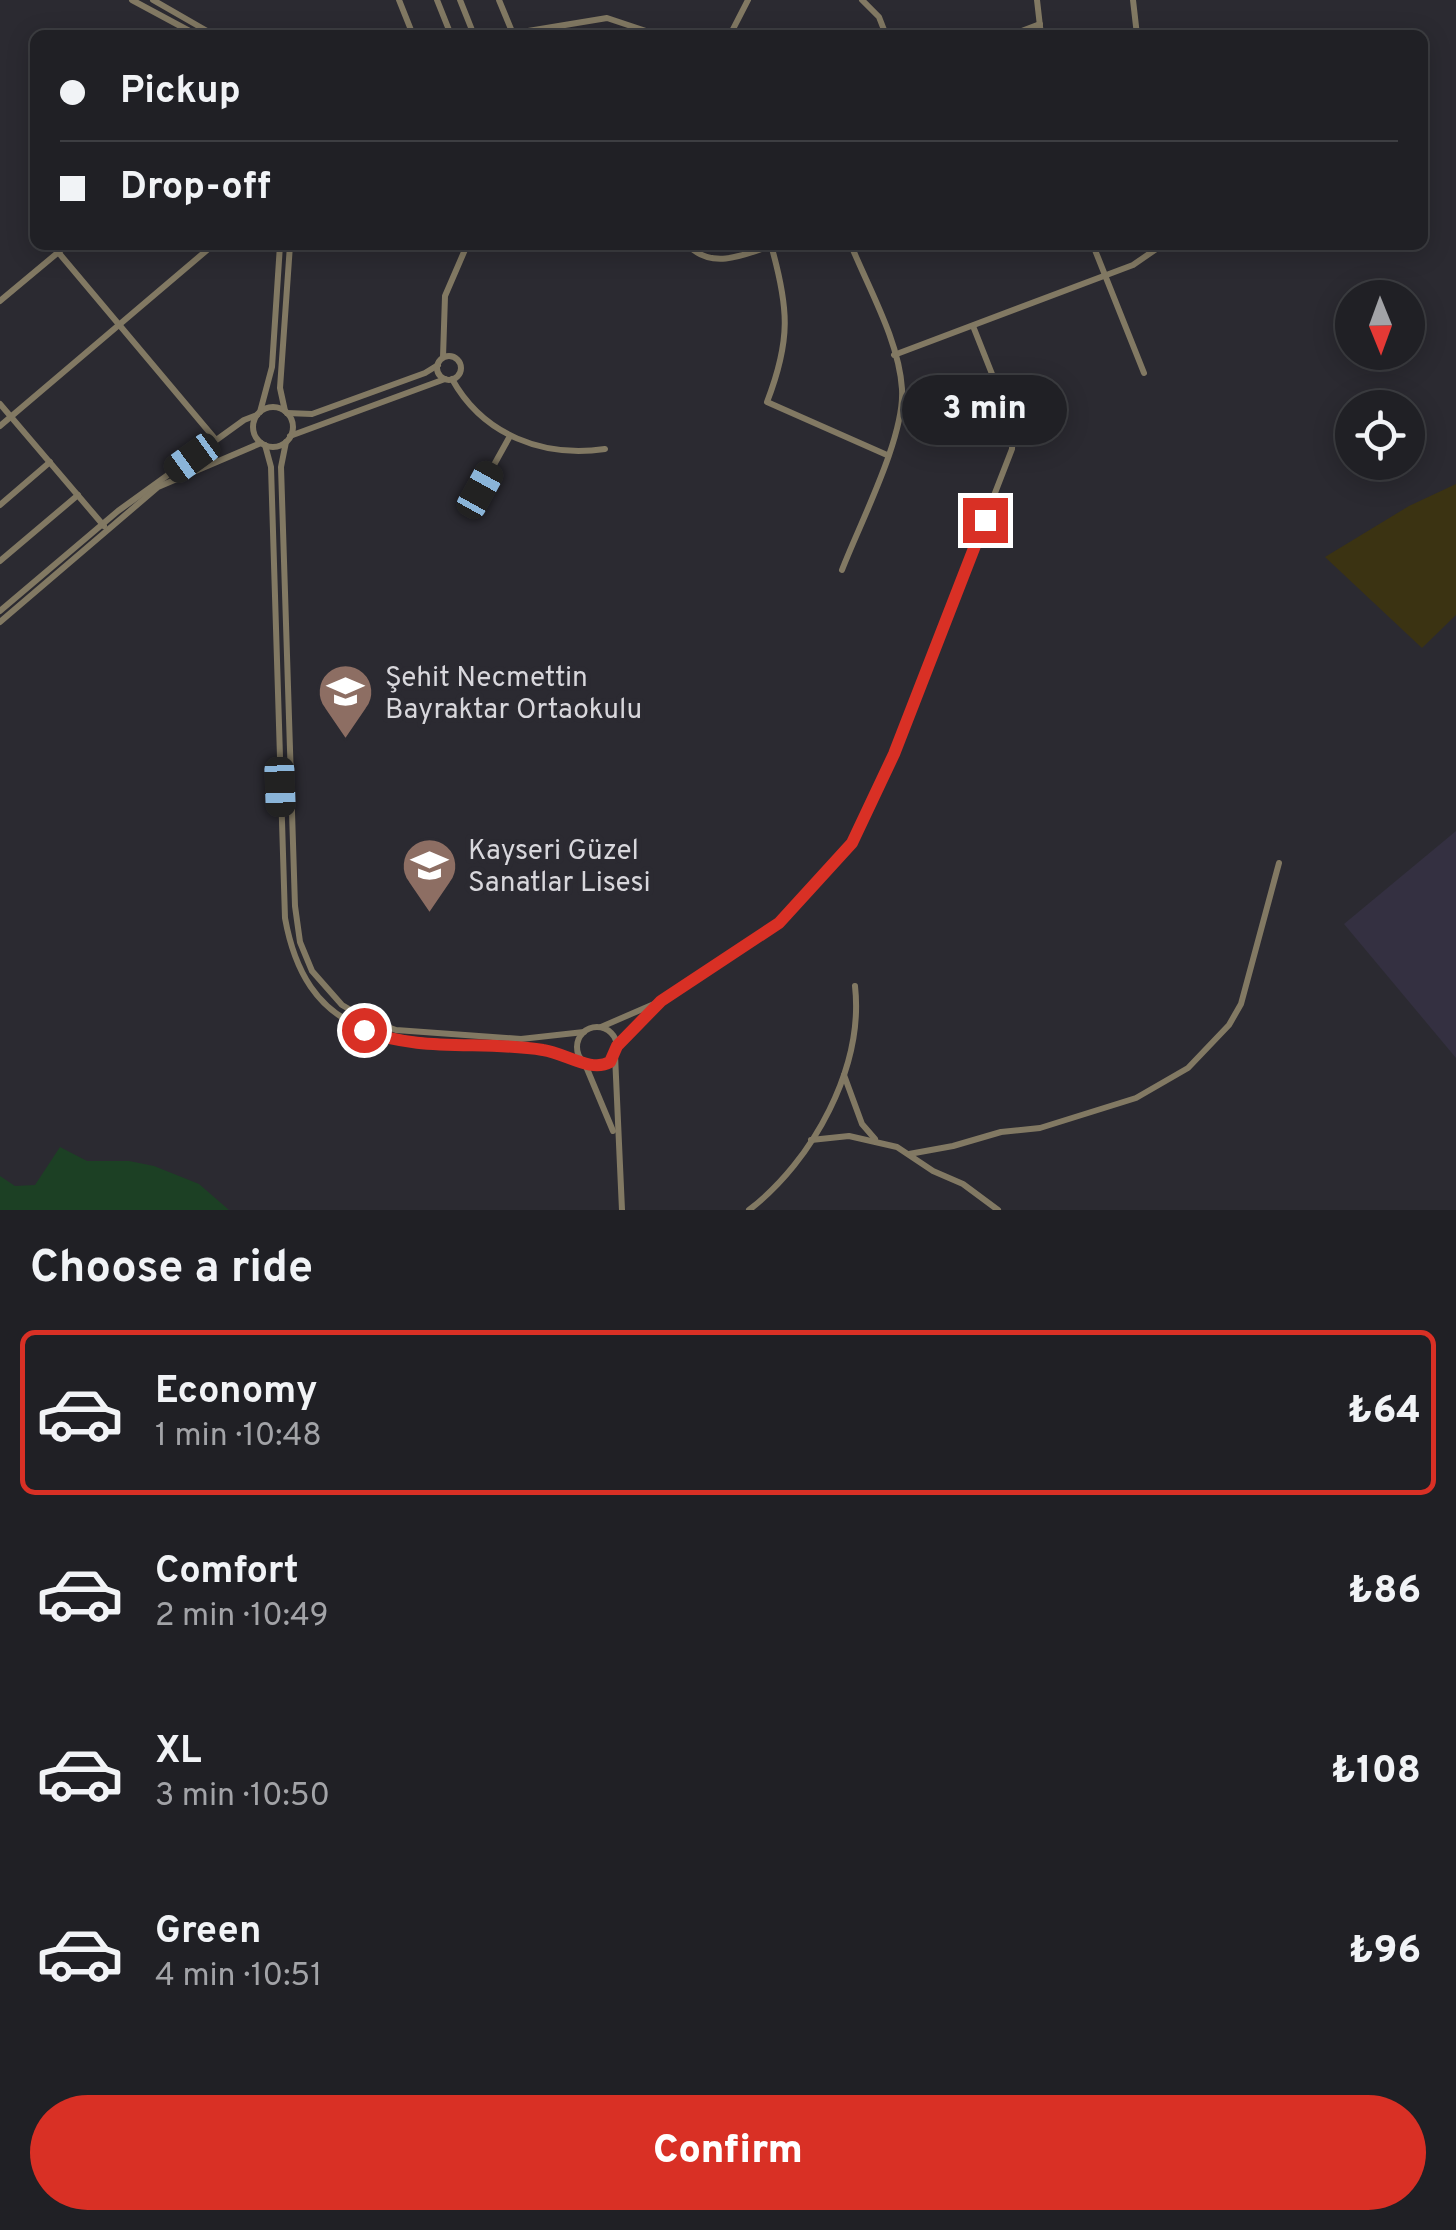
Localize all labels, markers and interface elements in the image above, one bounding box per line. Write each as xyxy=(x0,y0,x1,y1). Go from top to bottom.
text: Pickup xyxy=(120,68,241,117)
text: Drop-off xyxy=(120,164,271,213)
north arrow xyxy=(1335,280,1425,370)
map controls xyxy=(1335,280,1425,480)
callout: 3 min xyxy=(902,375,1068,445)
text: 3 min xyxy=(942,390,1027,430)
button: locate xyxy=(1335,390,1425,480)
car xyxy=(159,428,225,488)
car xyxy=(452,456,508,524)
route end xyxy=(963,498,1008,543)
place label: Şehit Necmettin Bayraktar Ortaokulu xyxy=(385,661,642,729)
school or university icon: Şehit Necmettin Bayraktar Ortaokulu xyxy=(316,662,376,741)
car xyxy=(264,756,296,818)
place label: Kayseri Güzel Sanatlar Lisesi xyxy=(468,834,651,902)
school or university icon: Kayseri Güzel Sanatlar Lisesi xyxy=(399,835,459,914)
route start xyxy=(342,1008,387,1053)
text: Choose a ride xyxy=(30,1241,313,1298)
icon: car xyxy=(35,1368,125,1458)
text: Economy xyxy=(155,1368,317,1417)
text: ₺64 xyxy=(1348,1388,1421,1437)
text: 1 min · 10:48 xyxy=(155,1417,322,1457)
icon: car xyxy=(35,1548,125,1638)
text: Comfort xyxy=(155,1548,299,1597)
text: ₺86 xyxy=(1348,1568,1421,1617)
text: 2 min · 10:49 xyxy=(155,1597,329,1637)
icon: car xyxy=(35,1728,125,1818)
text: XL xyxy=(155,1728,202,1777)
text: ₺108 xyxy=(1331,1748,1421,1797)
text: 3 min · 10:50 xyxy=(155,1777,330,1817)
icon: car xyxy=(35,1908,125,1998)
text: Green xyxy=(155,1908,261,1957)
text: ₺96 xyxy=(1349,1928,1421,1977)
text: 4 min · 10:51 xyxy=(155,1957,322,1997)
button: Confirm xyxy=(30,2095,1426,2210)

